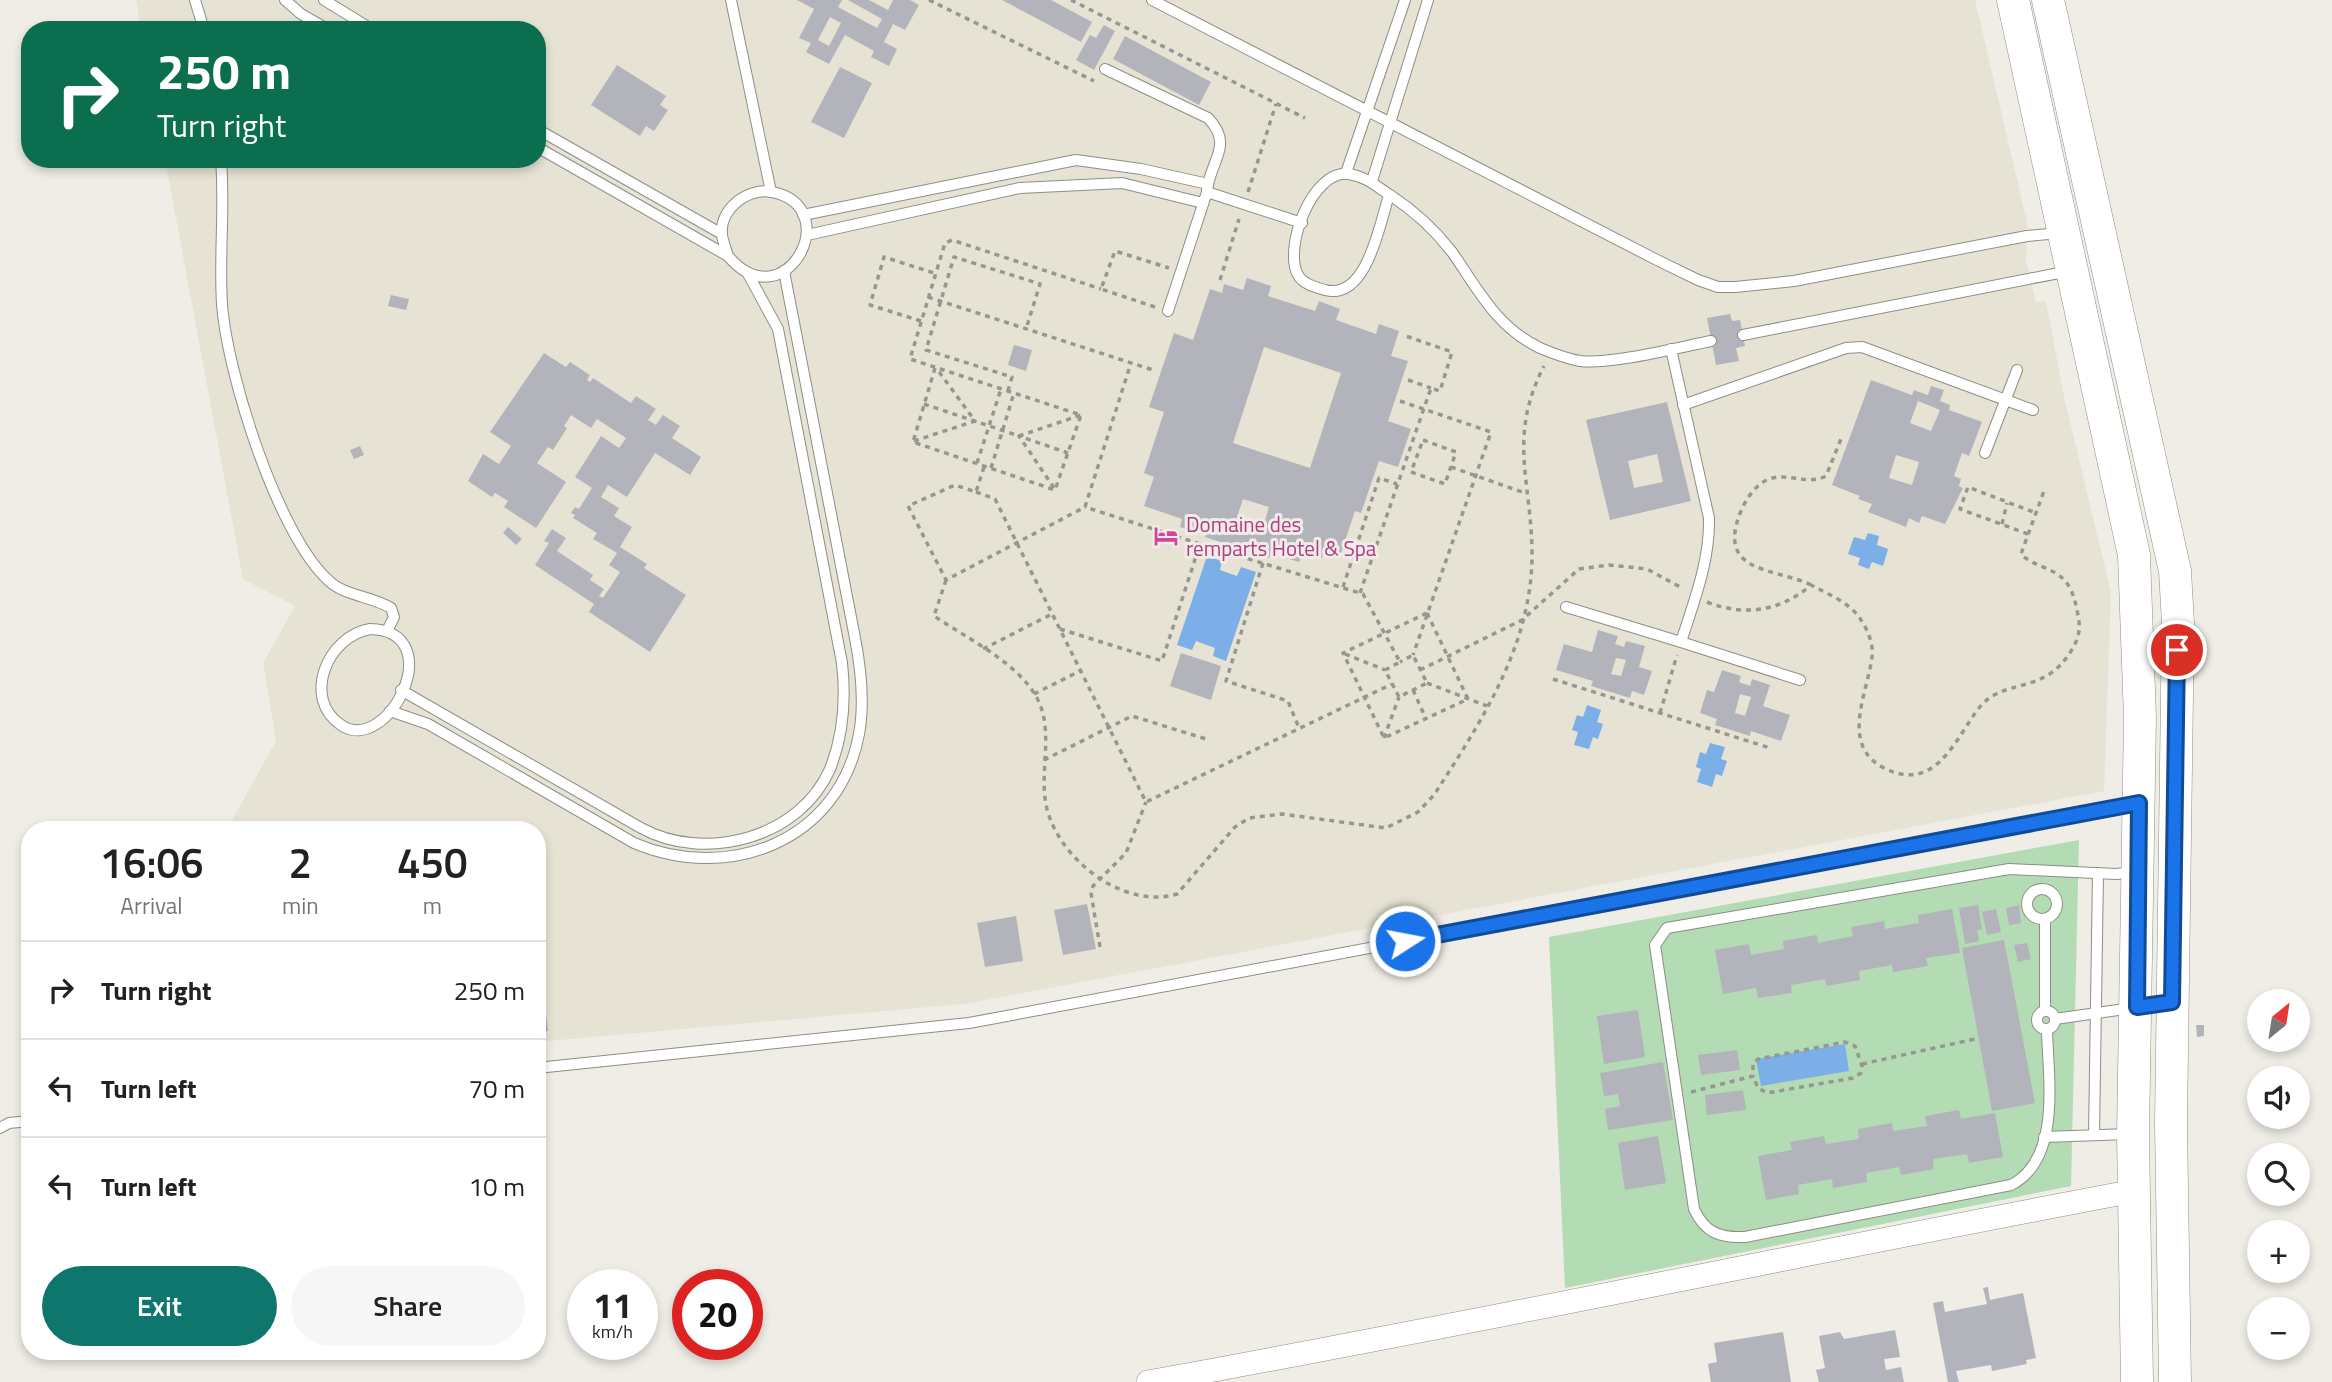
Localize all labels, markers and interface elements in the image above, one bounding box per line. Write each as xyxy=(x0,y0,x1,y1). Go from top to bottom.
text: 250 m xyxy=(157,33,291,108)
icon: right xyxy=(42,49,133,140)
text: Turn right xyxy=(157,101,286,149)
place label: Domaine des remparts Hotel & Spa xyxy=(1186,508,1377,564)
hotel icon: Domaine des remparts Hotel & Spa xyxy=(1152,522,1180,550)
pin xyxy=(2147,620,2207,680)
icon: arrive xyxy=(2158,631,2196,669)
text: 16:06 xyxy=(99,830,204,894)
text: 2 xyxy=(289,830,312,894)
text: 450 xyxy=(397,830,468,894)
text: Arrival xyxy=(120,888,183,923)
text: min xyxy=(282,888,319,923)
text: m xyxy=(423,888,442,923)
position arrow xyxy=(1368,904,1442,978)
icon: right xyxy=(42,971,80,1009)
text: Turn right xyxy=(101,971,212,1010)
text: 250 m xyxy=(454,971,525,1010)
north arrow xyxy=(2247,989,2310,1052)
map controls xyxy=(2247,989,2310,1360)
button: sound xyxy=(2247,1066,2310,1129)
icon: left xyxy=(42,1069,80,1107)
text: Turn left xyxy=(101,1069,196,1108)
text: 70 m xyxy=(468,1069,525,1108)
button: search xyxy=(2247,1143,2310,1206)
icon: left xyxy=(42,1167,80,1205)
text: Turn left xyxy=(101,1167,196,1206)
text: 10 m xyxy=(468,1167,525,1206)
button: + xyxy=(2247,1220,2310,1283)
button: Exit xyxy=(42,1266,277,1346)
button: Share xyxy=(291,1266,525,1346)
speed limit sign: 20 xyxy=(672,1269,763,1360)
text: 11 xyxy=(593,1278,632,1332)
button: − xyxy=(2247,1297,2310,1360)
text: km/h xyxy=(592,1318,633,1345)

